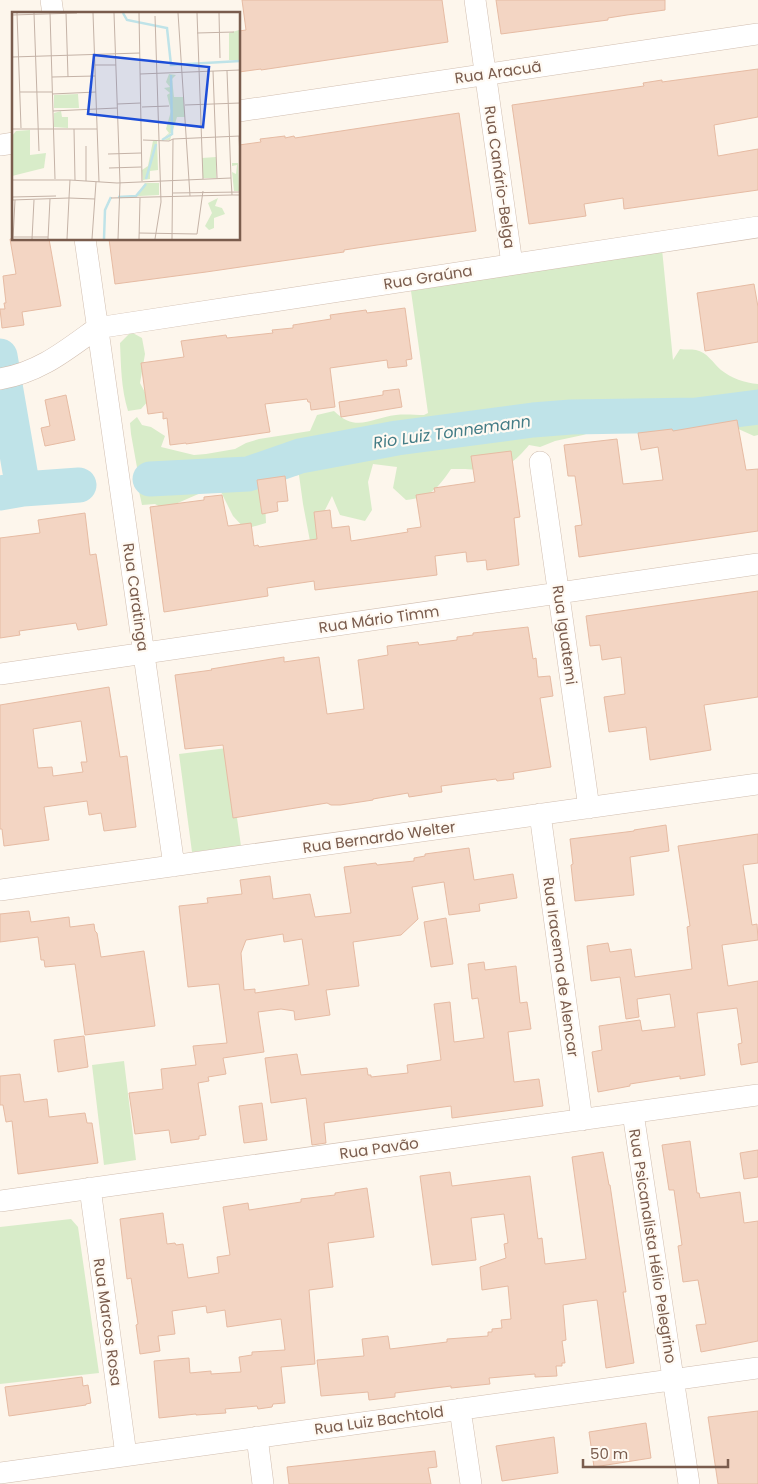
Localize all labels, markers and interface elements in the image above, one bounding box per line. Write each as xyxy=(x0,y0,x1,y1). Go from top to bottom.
inset map xyxy=(12,12,240,240)
street label: Rua Aracuã xyxy=(453,56,543,88)
street label: Rua Canário-Belga xyxy=(480,104,520,250)
street label: Rua Graúna xyxy=(382,260,474,294)
water label: Rio Luiz Tonnemann xyxy=(372,410,532,454)
street label: Rua Caratinga xyxy=(118,541,154,653)
street label: Rua Iguatemi xyxy=(548,584,582,686)
street label: Rua Mário Timm xyxy=(317,600,441,638)
street label: Rua Bernardo Welter xyxy=(301,816,457,858)
street label: Rua Iracema de Alencar xyxy=(538,876,584,1059)
street label: Rua Psicanalista Hélio Pelegrino xyxy=(624,1127,682,1365)
street label: Rua Pavão xyxy=(338,1132,420,1164)
street label: Rua Marcos Rosa xyxy=(89,1257,127,1387)
street label: Rua Luiz Bachtold xyxy=(313,1401,445,1439)
scale bar xyxy=(583,1436,728,1468)
text: 50 m xyxy=(590,1443,628,1464)

